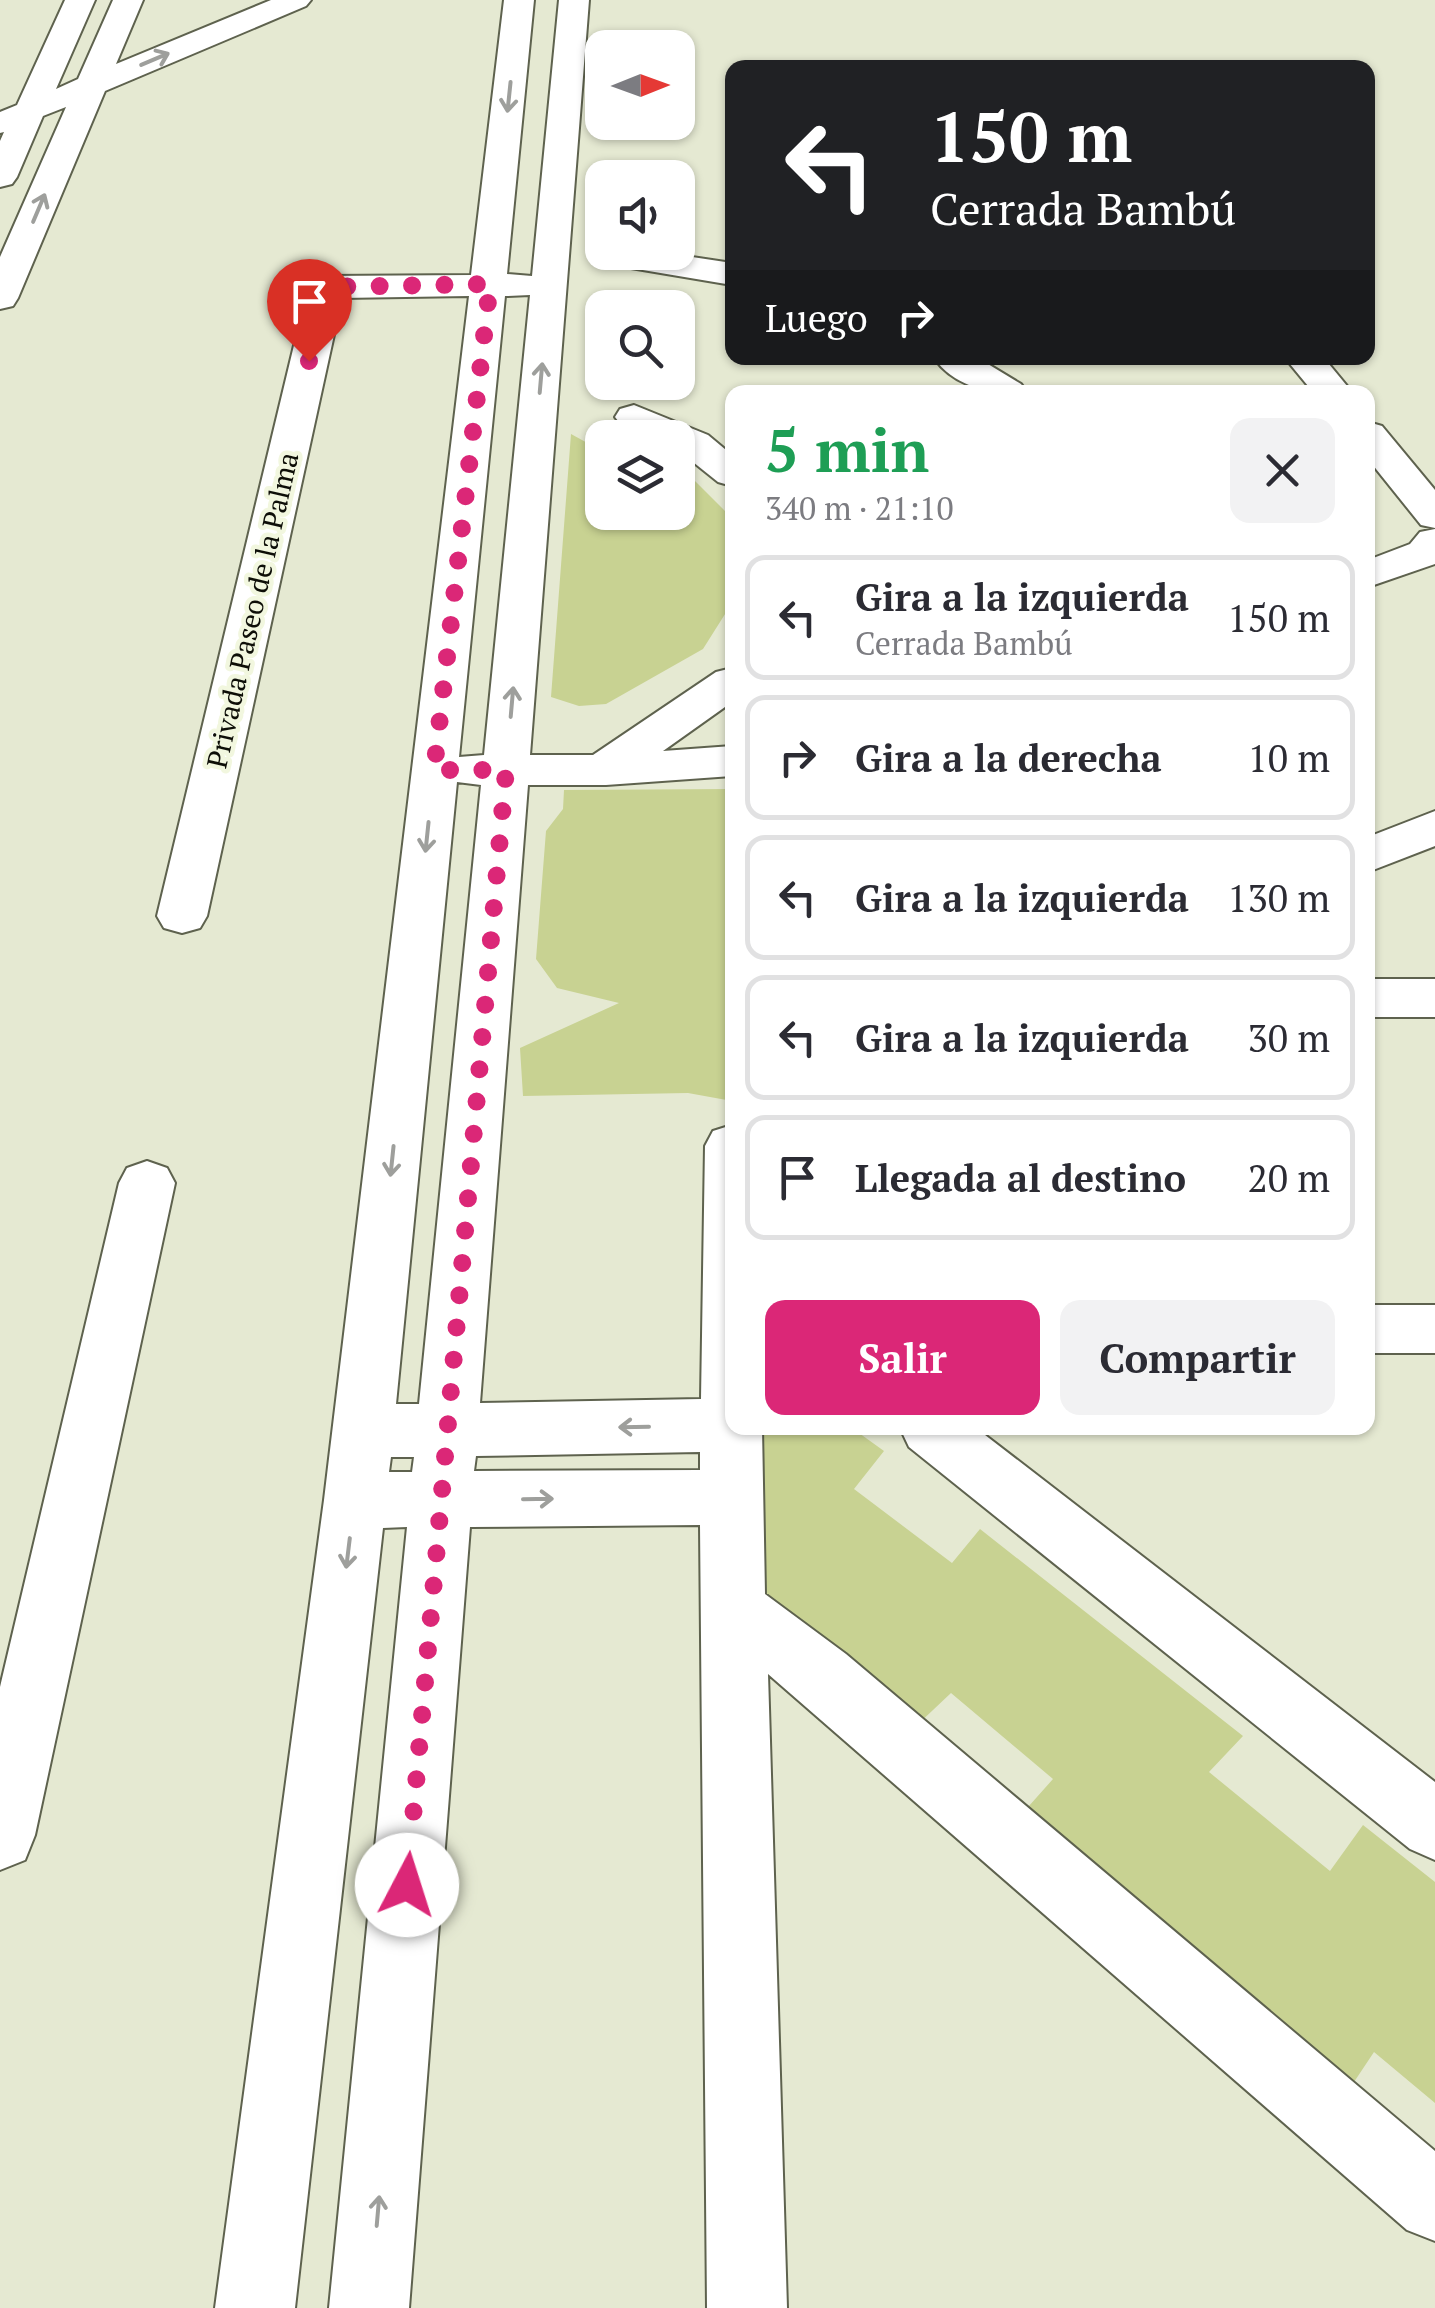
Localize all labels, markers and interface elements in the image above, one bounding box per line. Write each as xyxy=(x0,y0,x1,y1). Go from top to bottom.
north arrow xyxy=(585,30,695,140)
map controls xyxy=(585,30,695,530)
one-way arrow xyxy=(139,49,170,67)
one-way arrow xyxy=(499,80,518,113)
text: 150 m xyxy=(930,89,1132,182)
icon: left xyxy=(765,100,895,230)
button: sound xyxy=(585,160,695,270)
text: Cerrada Bambú xyxy=(930,178,1236,238)
one-way arrow xyxy=(31,193,49,224)
pin xyxy=(267,259,352,362)
icon: arrive xyxy=(282,274,337,329)
button: search xyxy=(585,290,695,400)
icon: right xyxy=(888,290,943,345)
text: Luego xyxy=(765,293,868,343)
one-way arrow xyxy=(531,363,550,395)
text: 5 min xyxy=(765,410,929,489)
button: close xyxy=(1230,418,1335,523)
button: layers xyxy=(585,420,695,530)
street label: Privada Paseo de la Palma xyxy=(198,448,306,772)
text: 340 m · 21:10 xyxy=(765,487,953,529)
text: Gira a la izquierda xyxy=(855,572,1189,622)
icon: left xyxy=(770,590,825,645)
text: 150 m xyxy=(1227,593,1330,643)
text: Cerrada Bambú xyxy=(855,622,1073,664)
one-way arrow xyxy=(502,686,521,718)
icon: right xyxy=(770,730,825,785)
text: Gira a la derecha xyxy=(855,733,1162,783)
text: 10 m xyxy=(1247,733,1330,783)
one-way arrow xyxy=(417,821,436,853)
icon: left xyxy=(770,870,825,925)
text: Gira a la izquierda xyxy=(855,873,1189,923)
text: 130 m xyxy=(1227,873,1330,923)
icon: left xyxy=(770,1010,825,1065)
text: Gira a la izquierda xyxy=(855,1013,1189,1063)
text: 30 m xyxy=(1247,1013,1330,1063)
one-way arrow xyxy=(382,1144,401,1176)
icon: arrive xyxy=(770,1150,825,1205)
text: Llegada al destino xyxy=(855,1153,1186,1203)
text: 20 m xyxy=(1247,1153,1330,1203)
button: Salir xyxy=(765,1300,1040,1415)
button: Compartir xyxy=(1060,1300,1335,1415)
one-way arrow xyxy=(619,1418,652,1436)
one-way arrow xyxy=(522,1490,554,1508)
one-way arrow xyxy=(338,1537,357,1569)
position arrow xyxy=(355,1833,459,1937)
one-way arrow xyxy=(368,2195,387,2227)

